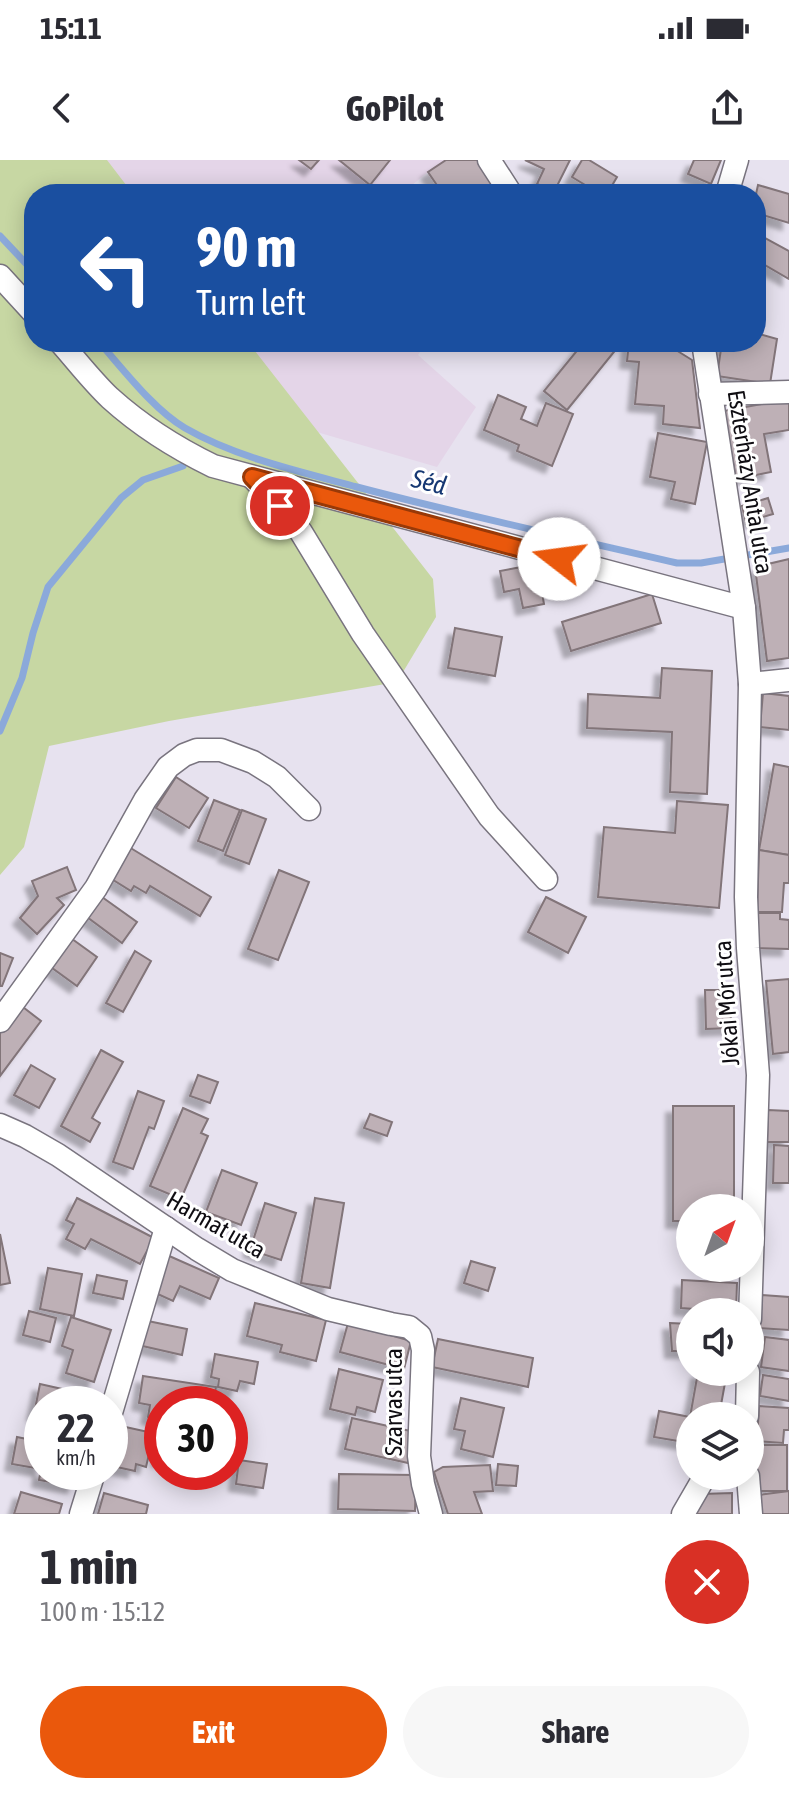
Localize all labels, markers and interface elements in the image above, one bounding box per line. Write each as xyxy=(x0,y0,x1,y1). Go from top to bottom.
text: 15:11 xyxy=(40,11,102,45)
icon: back xyxy=(40,86,84,130)
icon: share xyxy=(705,86,749,130)
text: GoPilot xyxy=(345,87,444,129)
text: 90 m xyxy=(196,215,297,279)
icon: left xyxy=(64,216,168,320)
text: Turn left xyxy=(196,281,306,323)
street label: Eszterházy Antal utca xyxy=(723,388,778,576)
water label: Séd xyxy=(408,463,449,501)
pin xyxy=(246,472,314,540)
icon: arrive xyxy=(258,484,302,528)
position arrow xyxy=(517,517,601,601)
street label: Jókai Mór utca xyxy=(709,939,744,1067)
street label: Harmat utca xyxy=(162,1186,270,1264)
north arrow xyxy=(676,1194,764,1282)
map controls xyxy=(676,1194,764,1490)
button: sound xyxy=(676,1298,764,1386)
street label: Szarvas utca xyxy=(380,1348,407,1456)
speed limit sign: 30 xyxy=(144,1386,248,1490)
button: layers xyxy=(676,1402,764,1490)
text: 22 xyxy=(57,1405,95,1450)
text: km/h xyxy=(56,1446,96,1469)
text: 1 min xyxy=(40,1539,138,1594)
button: close xyxy=(665,1540,749,1624)
text: 100 m · 15:12 xyxy=(40,1597,165,1627)
button: Exit xyxy=(40,1686,387,1778)
button: Share xyxy=(403,1686,749,1778)

